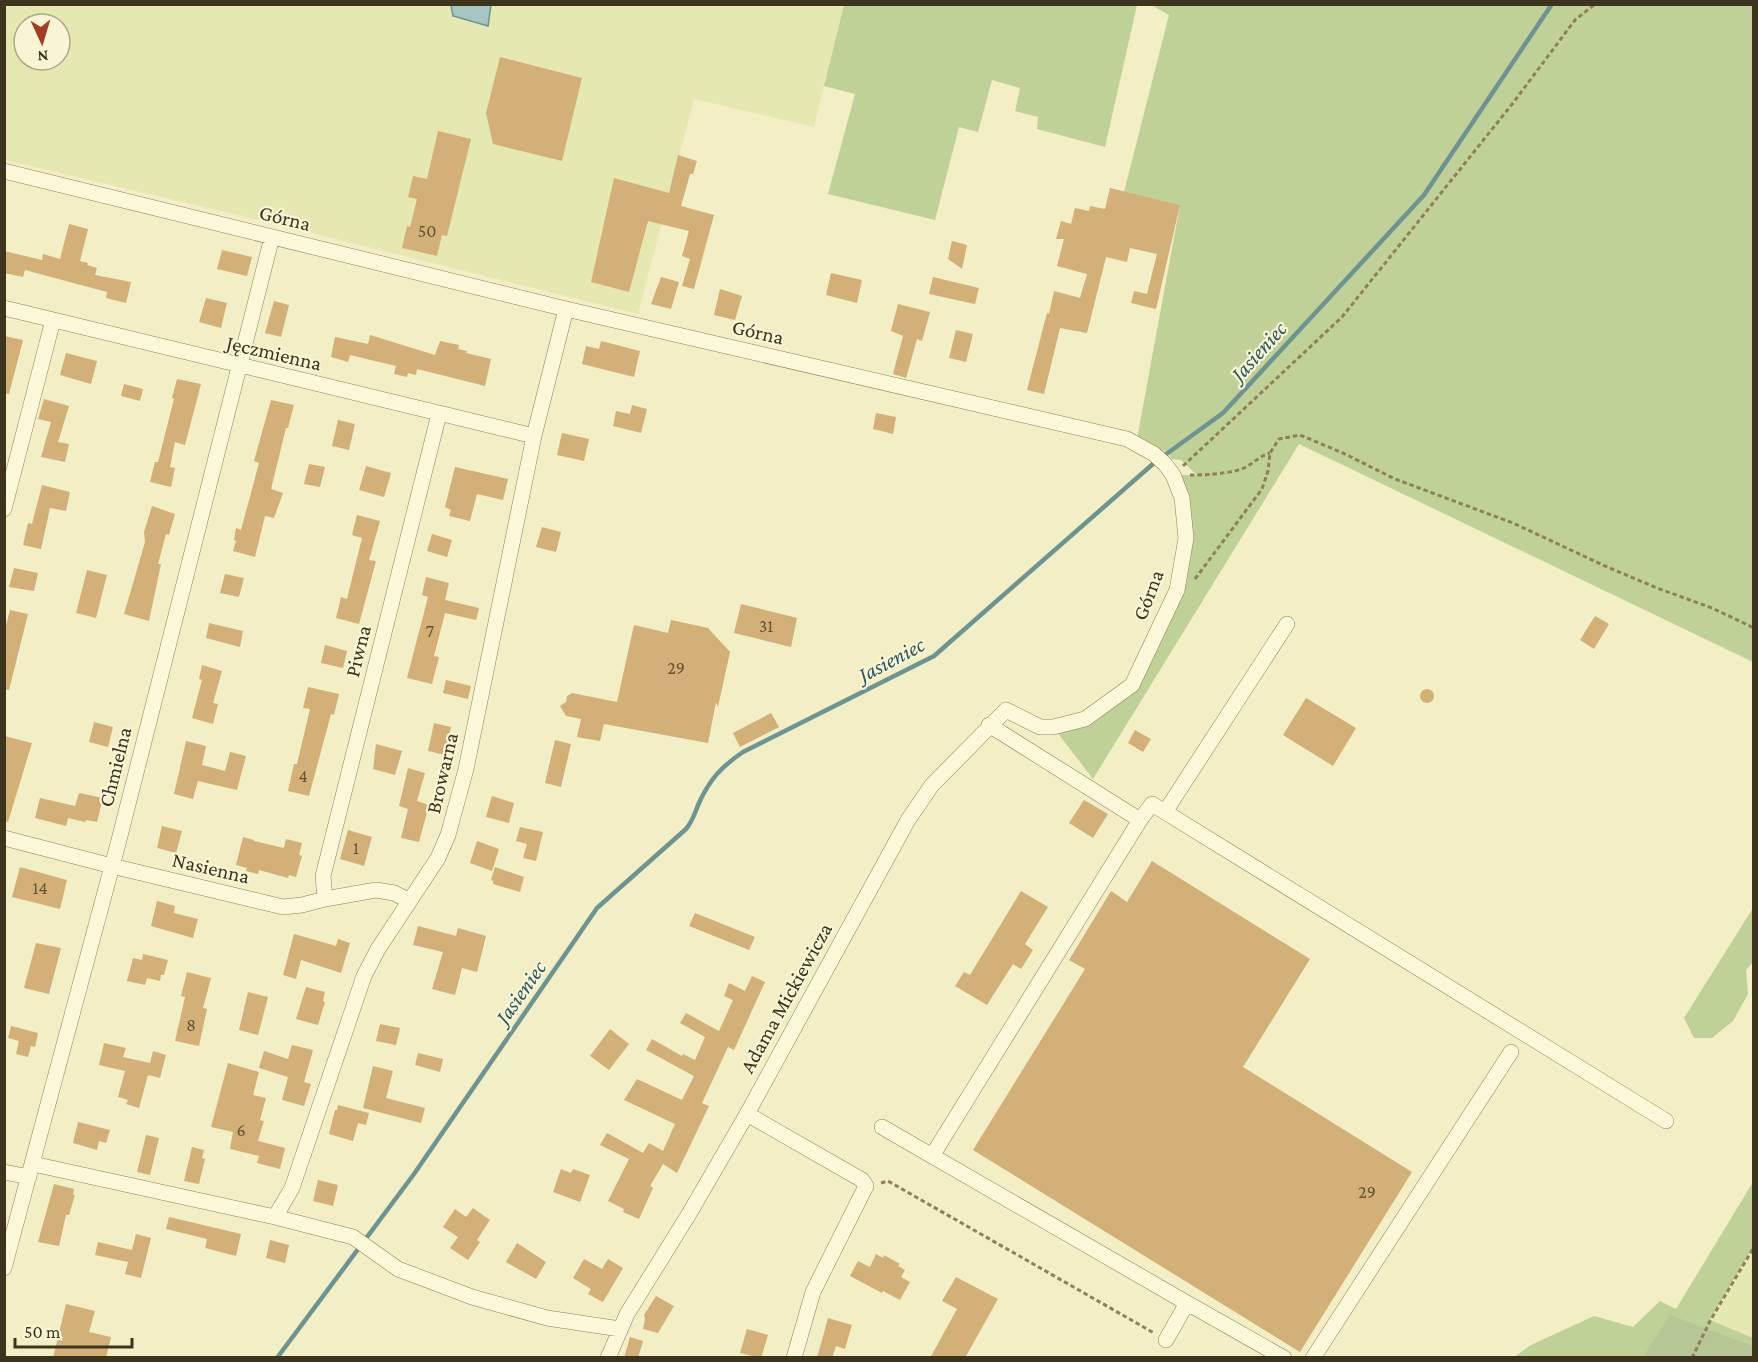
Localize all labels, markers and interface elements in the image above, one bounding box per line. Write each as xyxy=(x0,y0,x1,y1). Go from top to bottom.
north arrow xyxy=(12,12,72,72)
text: N xyxy=(37,48,49,65)
street label: Górna xyxy=(257,200,313,236)
house number: 50 xyxy=(418,221,436,241)
street label: Górna xyxy=(730,314,786,350)
water label: Jasieniec xyxy=(1223,316,1292,389)
street label: Jęczmienna xyxy=(222,330,324,376)
street label: Górna xyxy=(1127,566,1169,624)
house number: 31 xyxy=(759,616,773,636)
house number: 7 xyxy=(426,621,434,641)
street label: Piwna xyxy=(340,622,376,679)
water label: Jasieniec xyxy=(850,632,929,689)
house number: 29 xyxy=(667,658,685,678)
street label: Chmielna xyxy=(93,724,137,810)
street label: Browarna xyxy=(421,730,463,816)
house number: 4 xyxy=(298,766,308,786)
house number: 1 xyxy=(353,838,359,858)
street label: Nasienna xyxy=(170,847,252,889)
house number: 14 xyxy=(32,878,48,898)
street label: Adama Mickiewicza xyxy=(735,919,837,1077)
water label: Jasieniec xyxy=(487,956,551,1032)
house number: 8 xyxy=(186,1015,196,1035)
house number: 6 xyxy=(236,1120,246,1140)
house number: 29 xyxy=(1358,1182,1376,1202)
scale bar xyxy=(15,1311,132,1349)
text: 50 m xyxy=(24,1322,61,1342)

